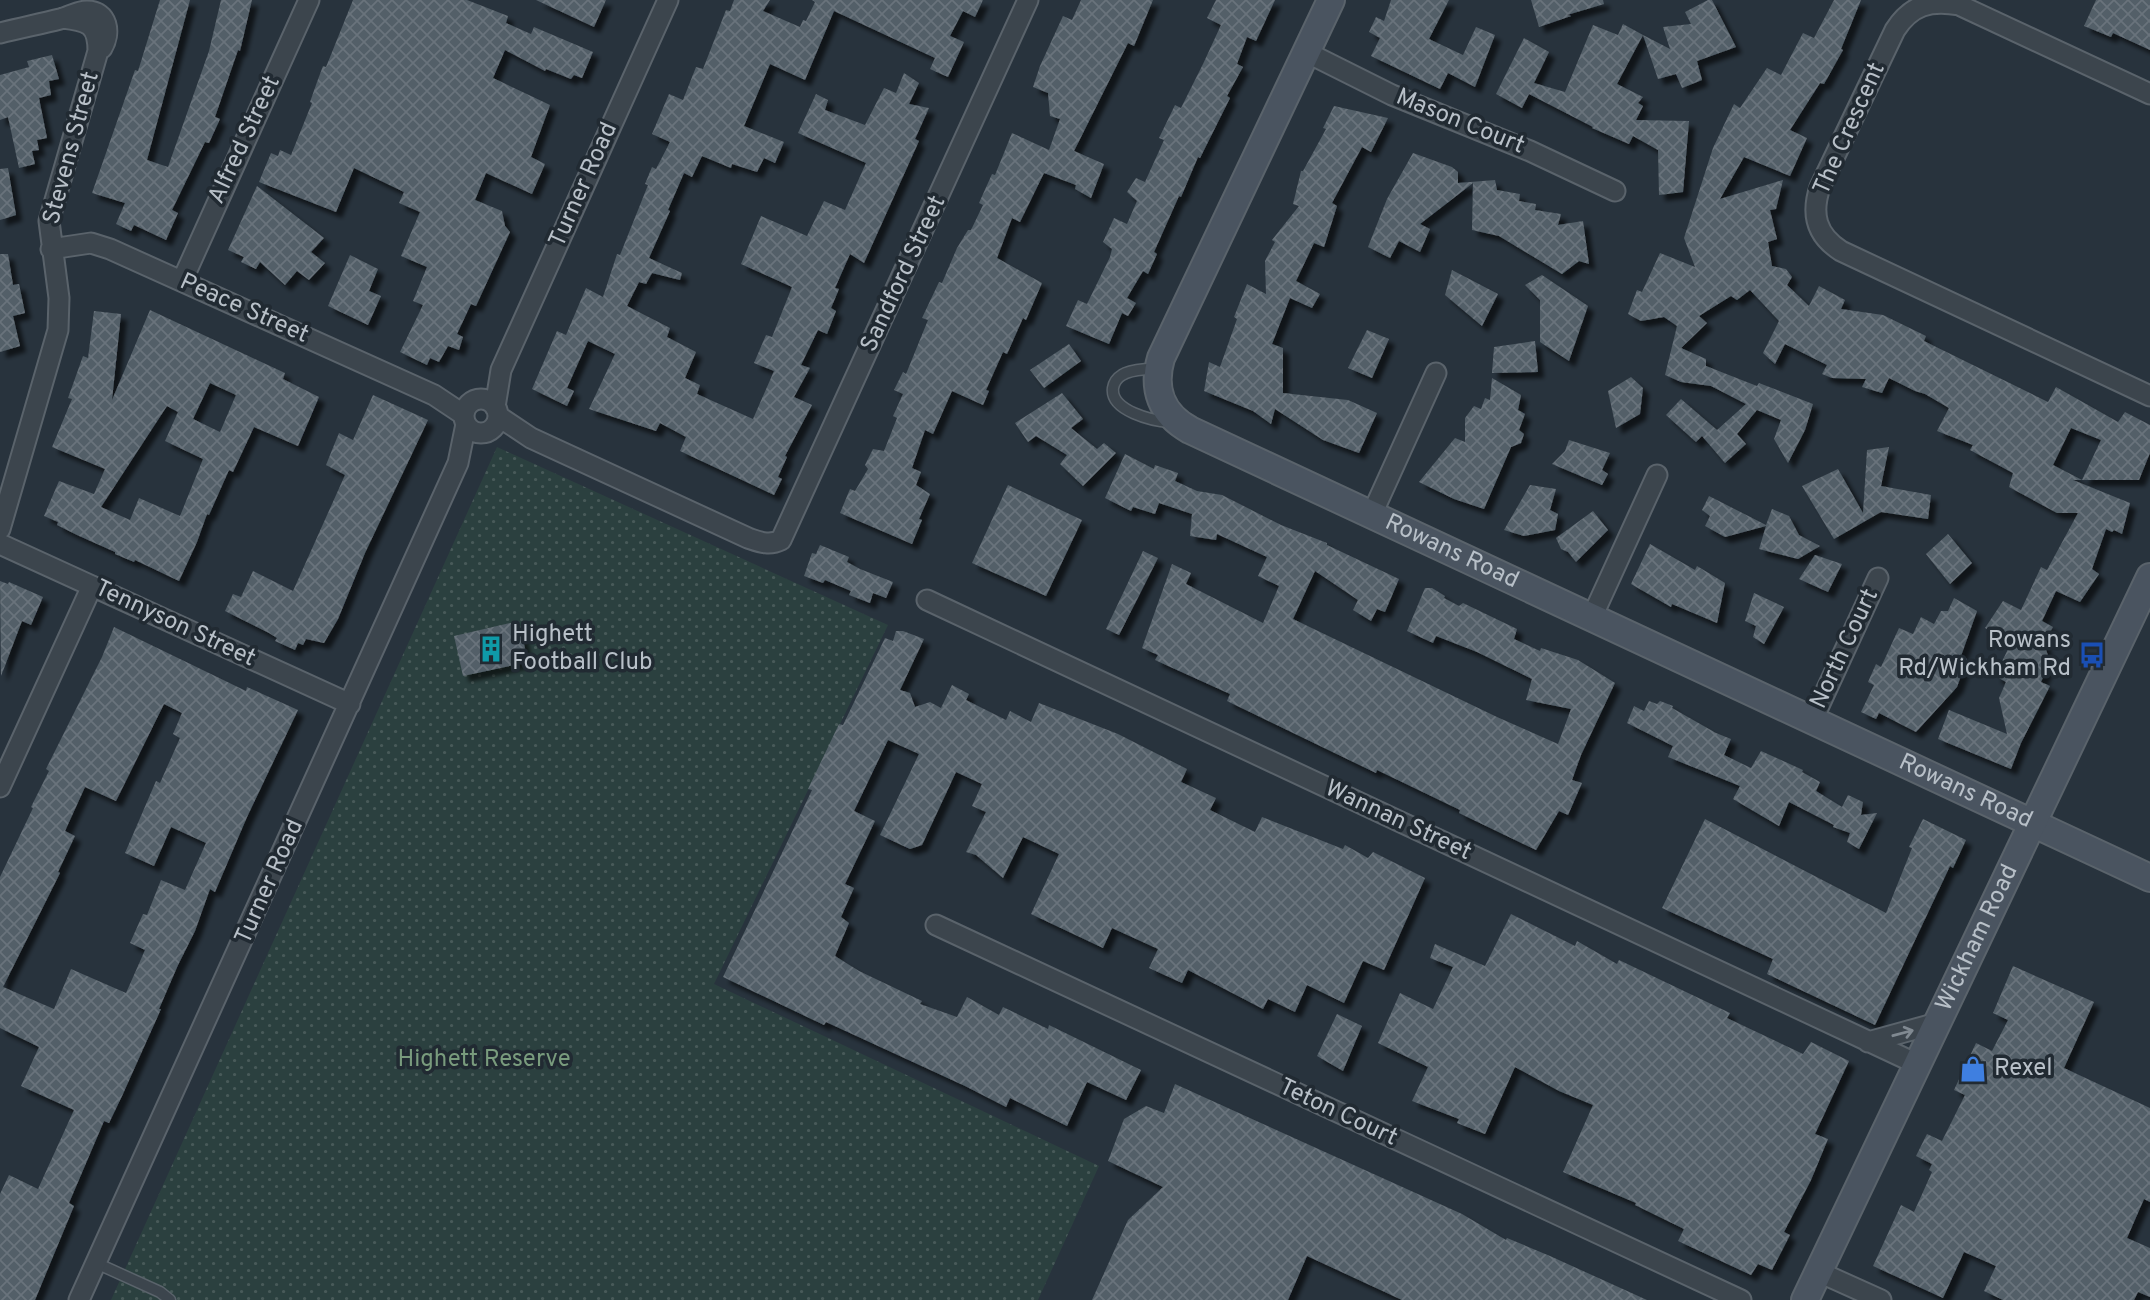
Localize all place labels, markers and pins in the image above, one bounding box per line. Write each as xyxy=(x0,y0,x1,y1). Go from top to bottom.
place label: Highett Football Club xyxy=(512,620,653,678)
place label: Rowans Rd/Wickham Rd xyxy=(1898,626,2071,684)
building icon: Highett Football Club xyxy=(476,634,506,664)
bus stop icon: Rowans Rd/Wickham Rd xyxy=(2077,640,2107,670)
shop icon: Rexel xyxy=(1958,1054,1988,1084)
place label: Rexel xyxy=(1994,1054,2052,1084)

